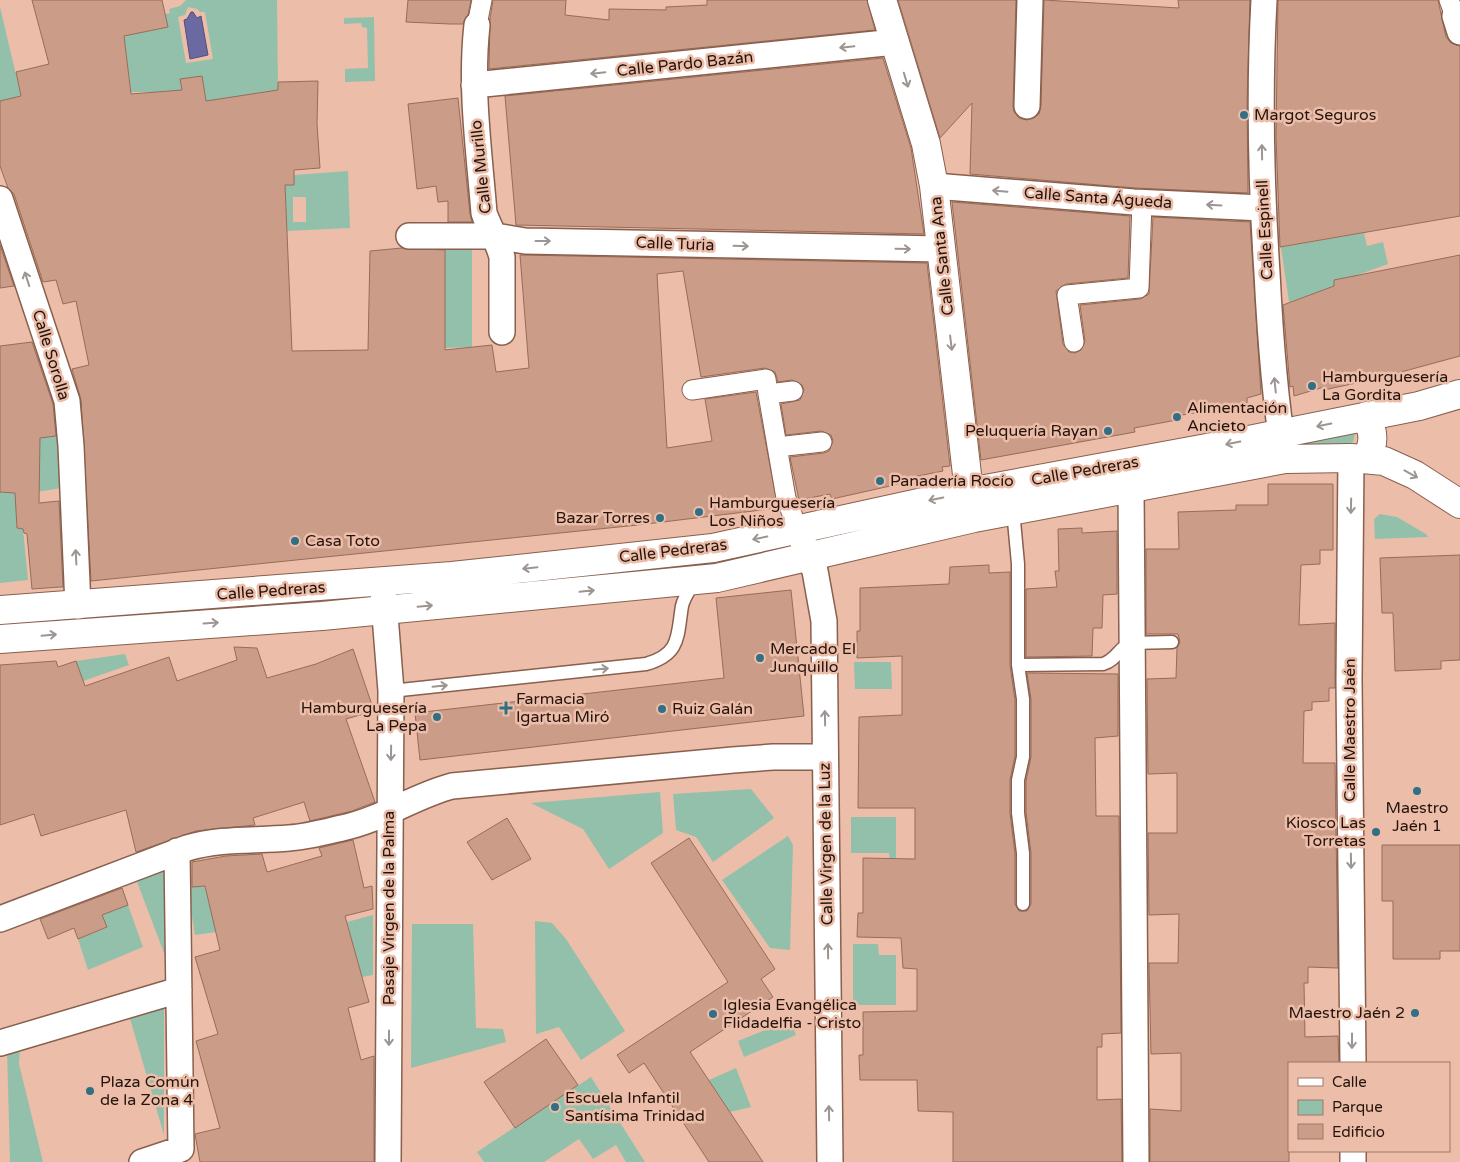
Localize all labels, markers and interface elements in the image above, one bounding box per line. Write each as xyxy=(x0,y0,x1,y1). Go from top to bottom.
one-way arrow xyxy=(839,43,855,52)
street label: Calle Pardo Bazán xyxy=(616,47,754,81)
one-way arrow xyxy=(590,68,606,78)
one-way arrow xyxy=(902,72,912,88)
place label: Margot Seguros xyxy=(1254,105,1376,125)
marker: Margot Seguros xyxy=(1238,109,1250,121)
street label: Calle Murillo xyxy=(466,119,496,215)
one-way arrow xyxy=(1257,145,1267,161)
street label: Calle Espinell xyxy=(1252,180,1278,280)
street label: Calle Santa Águeda xyxy=(1023,183,1173,213)
one-way arrow xyxy=(992,186,1008,195)
street label: Calle Santa Ana xyxy=(926,196,958,316)
one-way arrow xyxy=(1206,201,1222,210)
street label: Calle Turia xyxy=(635,233,715,255)
one-way arrow xyxy=(534,236,551,246)
one-way arrow xyxy=(732,241,748,251)
one-way arrow xyxy=(895,244,911,253)
one-way arrow xyxy=(21,271,31,287)
street label: Calle Sorolla xyxy=(28,307,74,403)
one-way arrow xyxy=(946,335,956,351)
place label: Hamburguesería La Gordita xyxy=(1322,367,1448,405)
one-way arrow xyxy=(1270,377,1280,393)
marker: Hamburguesería La Gordita xyxy=(1306,380,1318,392)
place label: Alimentación Ancieto xyxy=(1187,398,1287,436)
marker: Alimentación Ancieto xyxy=(1171,411,1183,423)
one-way arrow xyxy=(1316,420,1332,430)
place label: Peluquería Rayan xyxy=(965,421,1098,441)
marker: Peluquería Rayan xyxy=(1102,425,1114,437)
one-way arrow xyxy=(1226,439,1242,449)
street label: Calle Pedreras xyxy=(1030,452,1140,490)
one-way arrow xyxy=(1404,469,1419,479)
place label: Panadería Rocío xyxy=(890,471,1014,491)
marker: Panadería Rocío xyxy=(874,475,886,487)
place label: Hamburguesería Los Niños xyxy=(709,493,835,531)
one-way arrow xyxy=(928,495,944,504)
one-way arrow xyxy=(1346,498,1355,514)
marker: Hamburguesería Los Niños xyxy=(693,506,705,518)
place label: Bazar Torres xyxy=(555,508,650,528)
marker: Bazar Torres xyxy=(654,512,666,524)
place label: Casa Toto xyxy=(305,531,380,551)
street label: Calle Pedreras xyxy=(618,534,728,568)
one-way arrow xyxy=(753,534,769,543)
marker: Casa Toto xyxy=(289,535,301,547)
one-way arrow xyxy=(72,550,81,566)
one-way arrow xyxy=(522,563,538,573)
street label: Calle Pedreras xyxy=(216,577,326,605)
one-way arrow xyxy=(578,586,594,596)
one-way arrow xyxy=(417,601,433,611)
one-way arrow xyxy=(202,619,218,628)
one-way arrow xyxy=(40,630,56,639)
place label: Mercado El Junquillo xyxy=(770,639,856,677)
marker: Mercado El Junquillo xyxy=(754,652,766,664)
street label: Calle Maestro Jaén xyxy=(1340,658,1360,802)
one-way arrow xyxy=(593,664,609,674)
one-way arrow xyxy=(432,681,448,691)
place label: Farmacia Igartua Miró xyxy=(516,689,609,727)
place label: Hamburguesería La Pepa xyxy=(301,698,427,736)
place label: Ruiz Galán xyxy=(672,699,753,719)
marker: Farmacia Igartua Miró xyxy=(500,702,512,714)
marker: Ruiz Galán xyxy=(656,703,668,715)
marker: Hamburguesería La Pepa xyxy=(431,711,443,723)
one-way arrow xyxy=(820,711,830,727)
one-way arrow xyxy=(386,744,396,761)
street label: Calle Virgen de la Luz xyxy=(815,763,837,925)
marker: Maestro Jaén 1 xyxy=(1411,785,1423,797)
place label: Maestro Jaén 1 xyxy=(1386,798,1448,836)
street label: Pasaje Virgen de la Palma xyxy=(379,811,399,1005)
place label: Kiosco Las Torretas xyxy=(1286,813,1366,851)
marker: Kiosco Las Torretas xyxy=(1370,826,1382,838)
one-way arrow xyxy=(1346,853,1356,869)
one-way arrow xyxy=(823,943,833,960)
place label: Iglesia Evangélica Flidadelfia - Cristo xyxy=(723,995,861,1033)
place label: Maestro Jaén 2 xyxy=(1289,1003,1405,1023)
marker: Maestro Jaén 2 xyxy=(1409,1007,1421,1019)
marker: Iglesia Evangélica Flidadelfia - Cristo xyxy=(707,1008,719,1020)
one-way arrow xyxy=(384,1030,394,1046)
one-way arrow xyxy=(1348,1033,1357,1049)
legend xyxy=(1288,1062,1450,1152)
place label: Plaza Común de la Zona 4 xyxy=(100,1072,199,1110)
text: Calle xyxy=(1332,1073,1367,1091)
marker: Plaza Común de la Zona 4 xyxy=(84,1085,96,1097)
place label: Escuela Infantil Santísima Trinidad xyxy=(565,1088,705,1126)
text: Parque xyxy=(1332,1098,1383,1116)
marker: Escuela Infantil Santísima Trinidad xyxy=(549,1101,561,1113)
one-way arrow xyxy=(825,1106,834,1122)
text: Edificio xyxy=(1332,1123,1385,1141)

